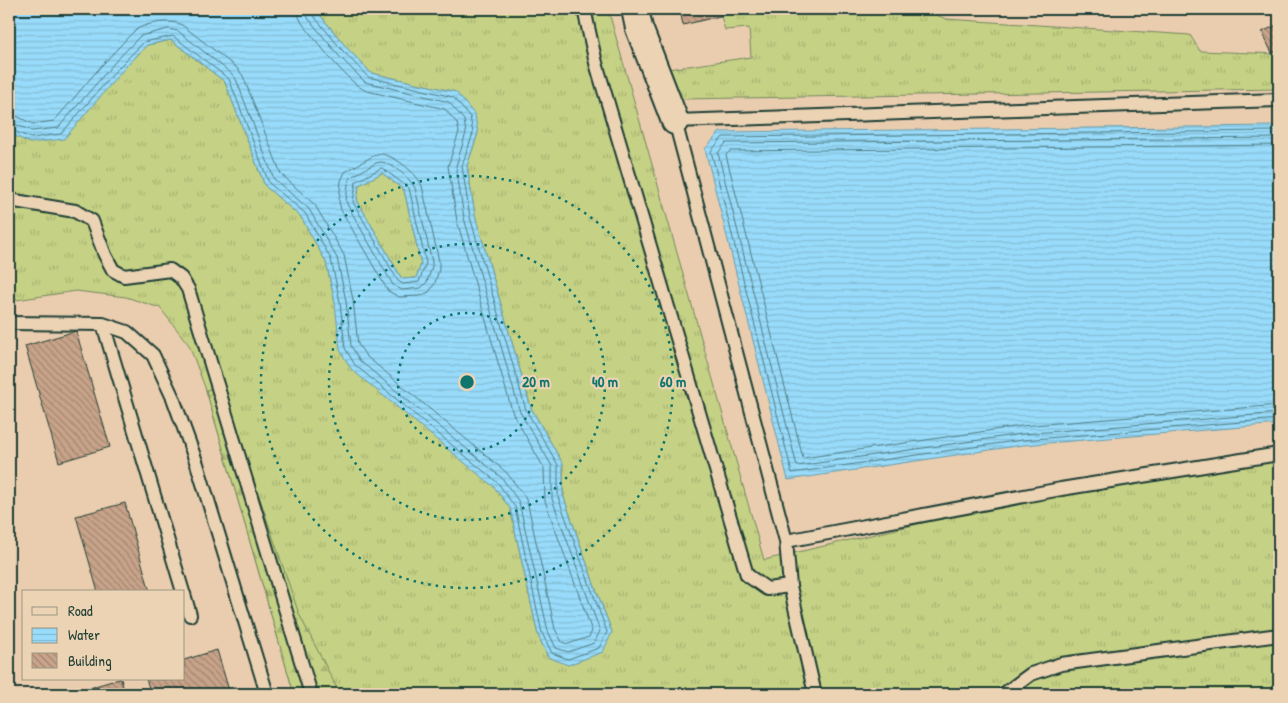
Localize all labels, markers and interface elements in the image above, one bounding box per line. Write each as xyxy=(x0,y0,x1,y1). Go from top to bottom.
text: 20 m xyxy=(522,371,550,392)
text: 40 m xyxy=(592,371,618,392)
text: 60 m xyxy=(660,371,686,392)
centre of rings xyxy=(458,373,476,391)
legend xyxy=(22,590,185,680)
text: Road xyxy=(68,600,93,621)
text: Water xyxy=(68,624,100,645)
text: Building xyxy=(68,650,112,671)

